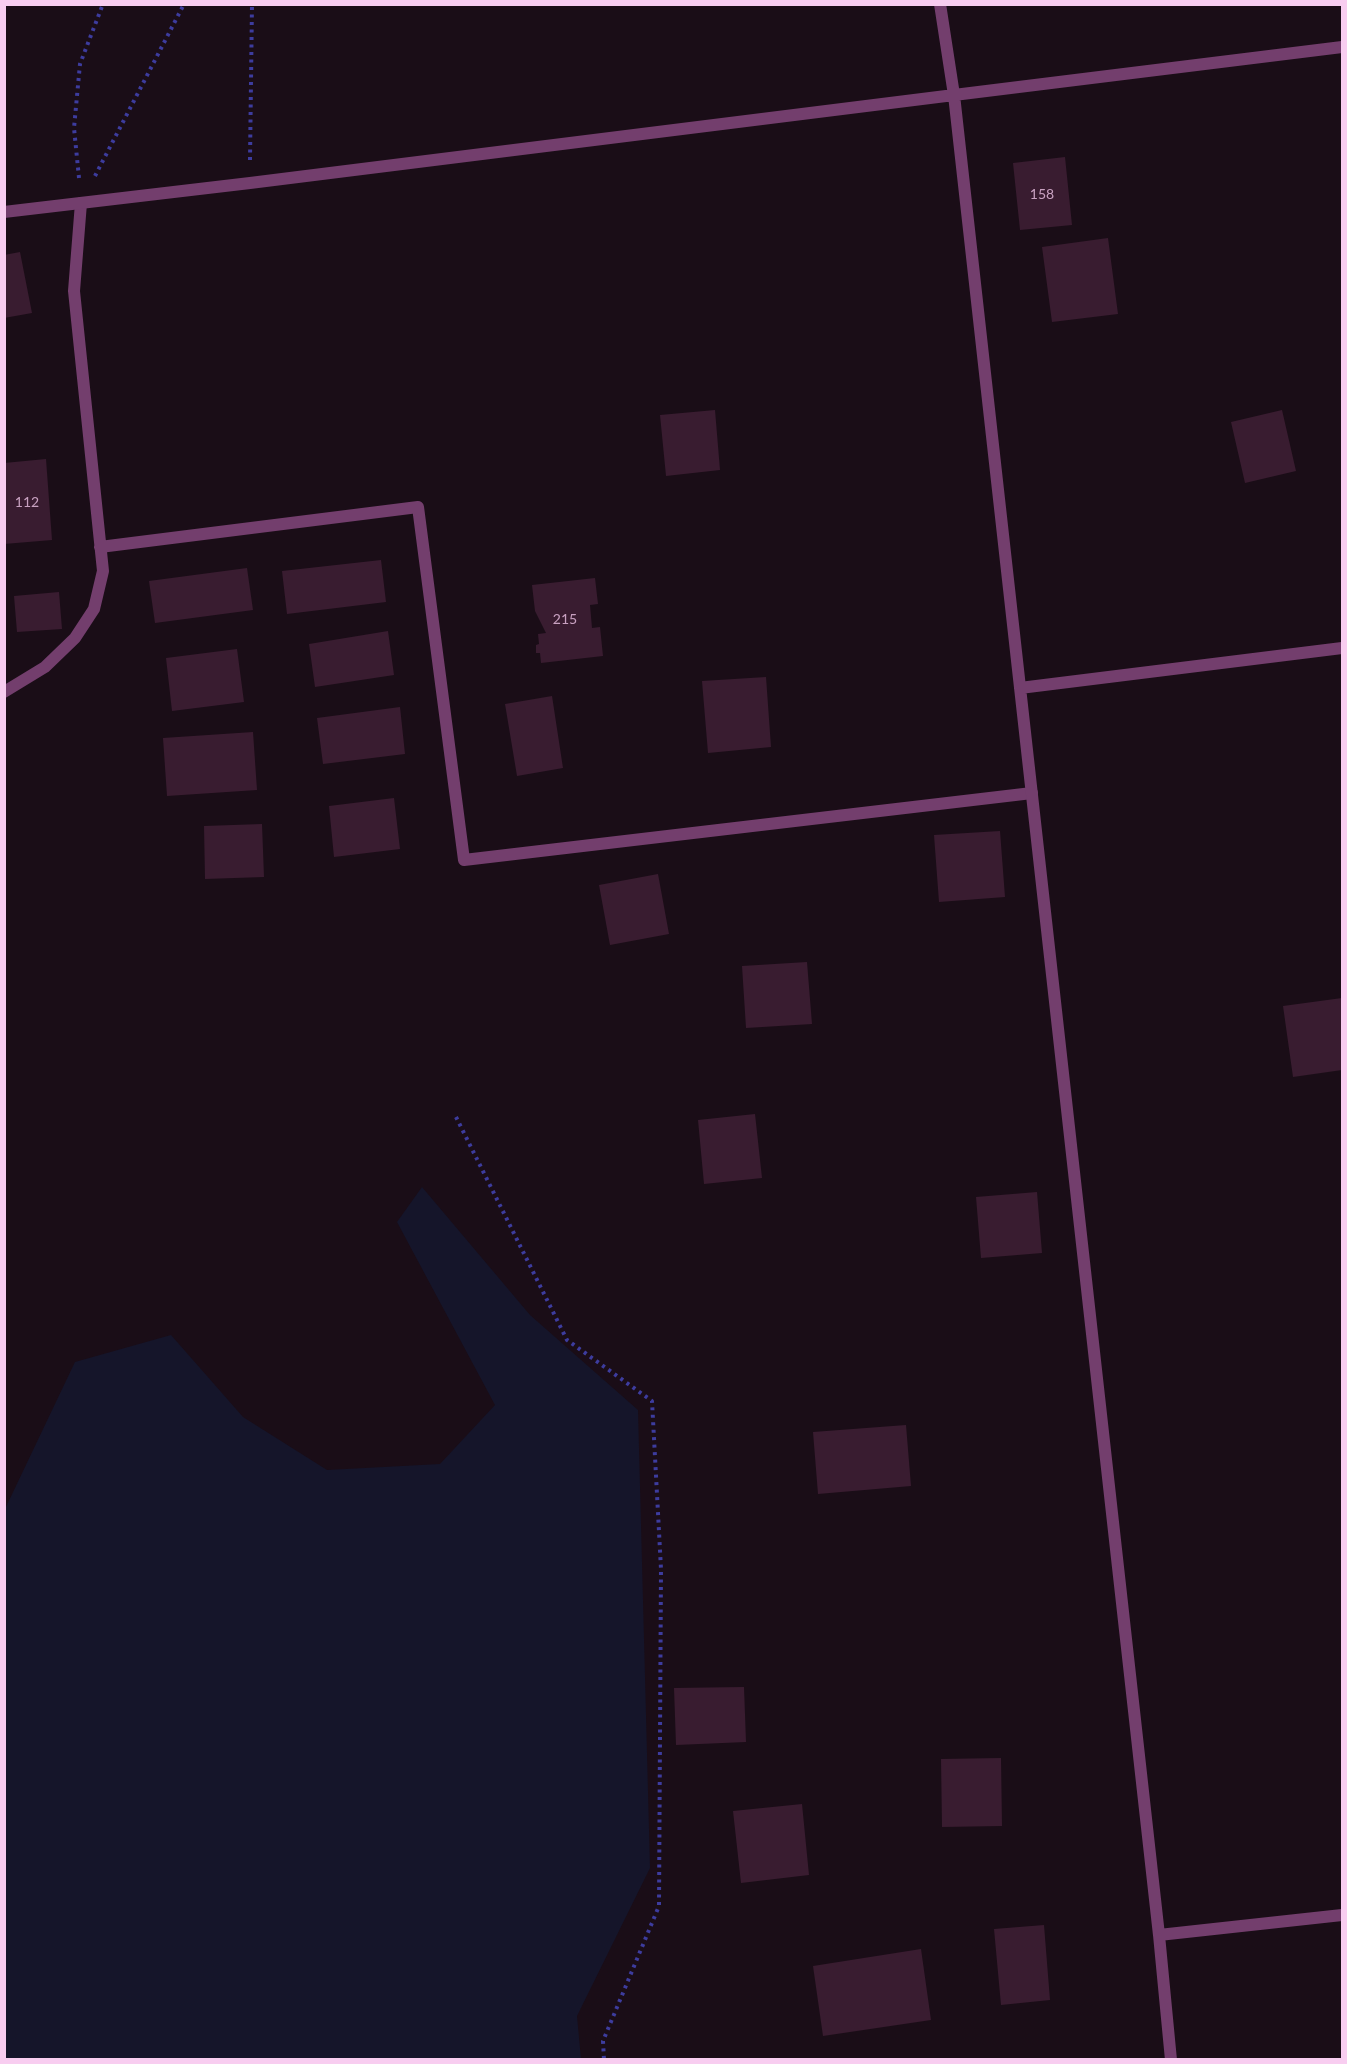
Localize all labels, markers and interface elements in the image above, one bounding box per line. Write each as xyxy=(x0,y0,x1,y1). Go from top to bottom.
house number: 158 xyxy=(1030,186,1054,202)
house number: 112 xyxy=(15,494,39,510)
house number: 215 xyxy=(553,611,577,627)

